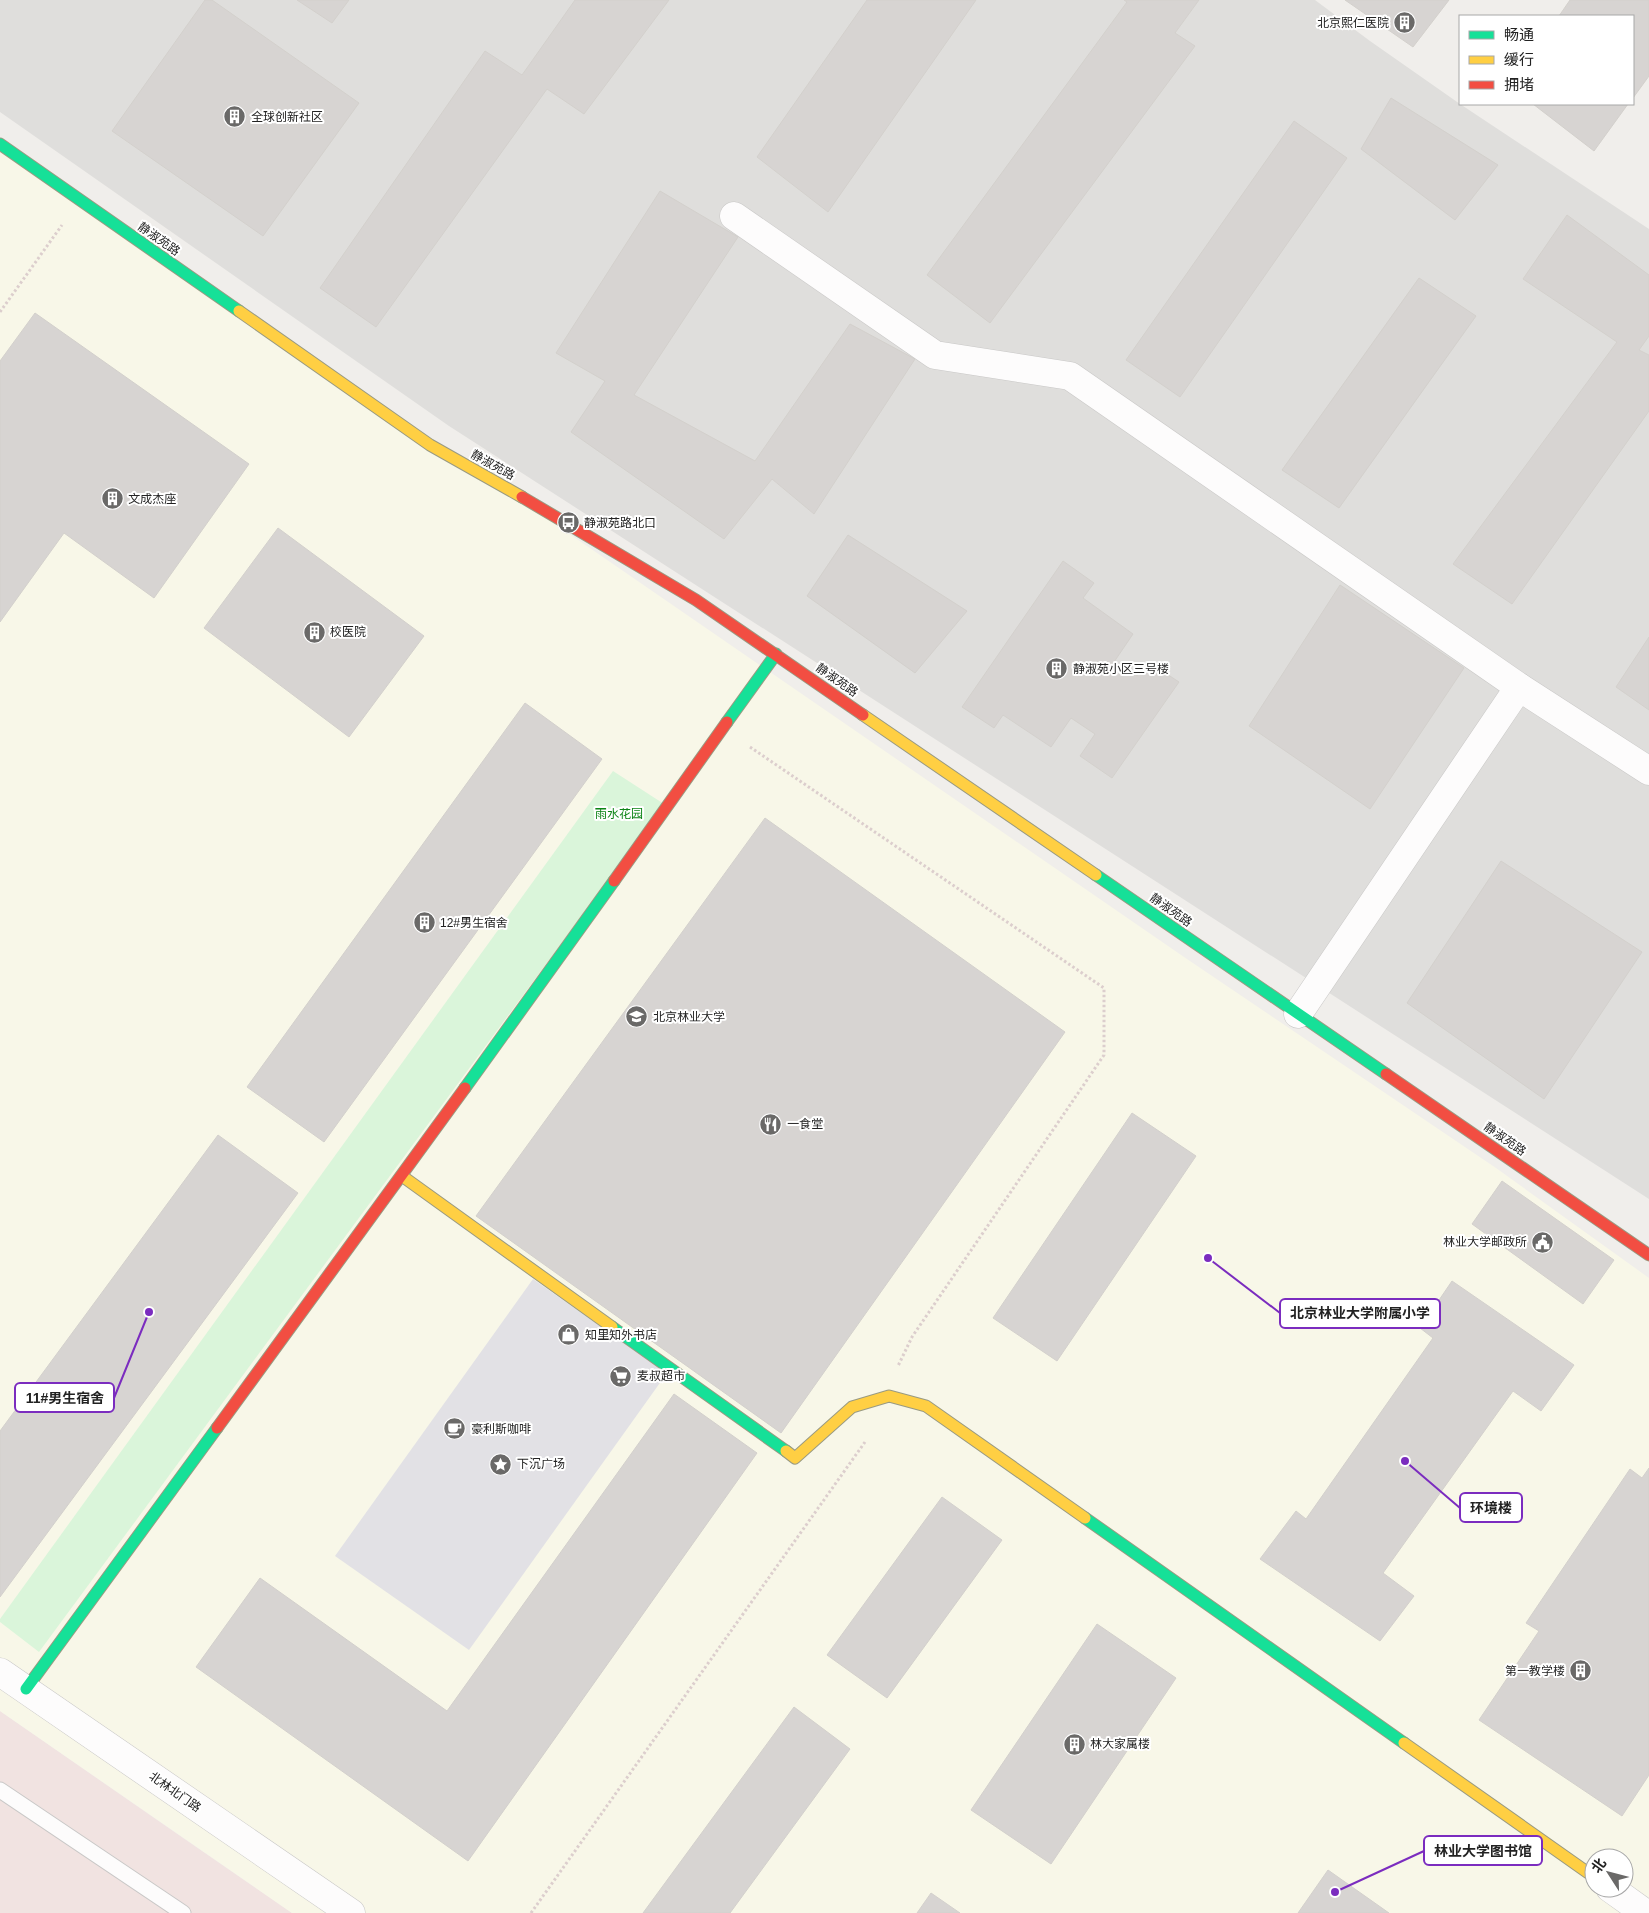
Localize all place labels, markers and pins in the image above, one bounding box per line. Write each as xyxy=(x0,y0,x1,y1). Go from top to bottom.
building icon: 北京熙仁医院 xyxy=(1393,11,1417,35)
place label: 北京熙仁医院 xyxy=(1317,16,1389,30)
building icon: 全球创新社区 xyxy=(223,105,247,129)
place label: 全球创新社区 xyxy=(251,110,323,124)
building icon: 文成杰座 xyxy=(100,487,124,511)
place label: 文成杰座 xyxy=(128,492,176,506)
bus stop icon: 静淑苑路北口 xyxy=(556,511,580,535)
place label: 静淑苑路北口 xyxy=(584,516,656,530)
building icon: 校医院 xyxy=(302,620,326,644)
place label: 校医院 xyxy=(330,625,366,639)
building icon: 静淑苑小区三号楼 xyxy=(1045,657,1069,681)
place label: 静淑苑小区三号楼 xyxy=(1073,662,1169,676)
building icon: 12#男生宿舍 xyxy=(412,911,436,935)
place label: 12#男生宿舍 xyxy=(440,916,508,930)
school or university icon: 北京林业大学 xyxy=(625,1005,649,1029)
place label: 北京林业大学 xyxy=(653,1010,725,1024)
restaurant icon: 一食堂 xyxy=(759,1112,783,1136)
place label: 一食堂 xyxy=(787,1117,823,1131)
public building icon: 林业大学邮政所 xyxy=(1531,1230,1555,1254)
place label: 林业大学邮政所 xyxy=(1443,1235,1527,1249)
callout: 北京林业大学附属小学 xyxy=(1280,1299,1440,1328)
shop icon: 知里知外书店 xyxy=(557,1323,581,1347)
place label: 知里知外书店 xyxy=(585,1328,657,1342)
supermarket icon: 麦叔超市 xyxy=(609,1364,633,1388)
place label: 麦叔超市 xyxy=(637,1369,685,1383)
callout: 11#男生宿舍 xyxy=(15,1383,114,1412)
cafe icon: 豪利斯咖啡 xyxy=(443,1417,467,1441)
place label: 豪利斯咖啡 xyxy=(471,1422,531,1436)
place icon: 下沉广场 xyxy=(489,1452,513,1476)
place label: 下沉广场 xyxy=(517,1457,565,1471)
callout: 环境楼 xyxy=(1460,1493,1522,1522)
building icon: 第一教学楼 xyxy=(1569,1659,1593,1683)
place label: 第一教学楼 xyxy=(1505,1664,1565,1678)
building icon: 林大家属楼 xyxy=(1062,1732,1086,1756)
place label: 林大家属楼 xyxy=(1090,1737,1150,1751)
callout: 林业大学图书馆 xyxy=(1424,1836,1542,1865)

